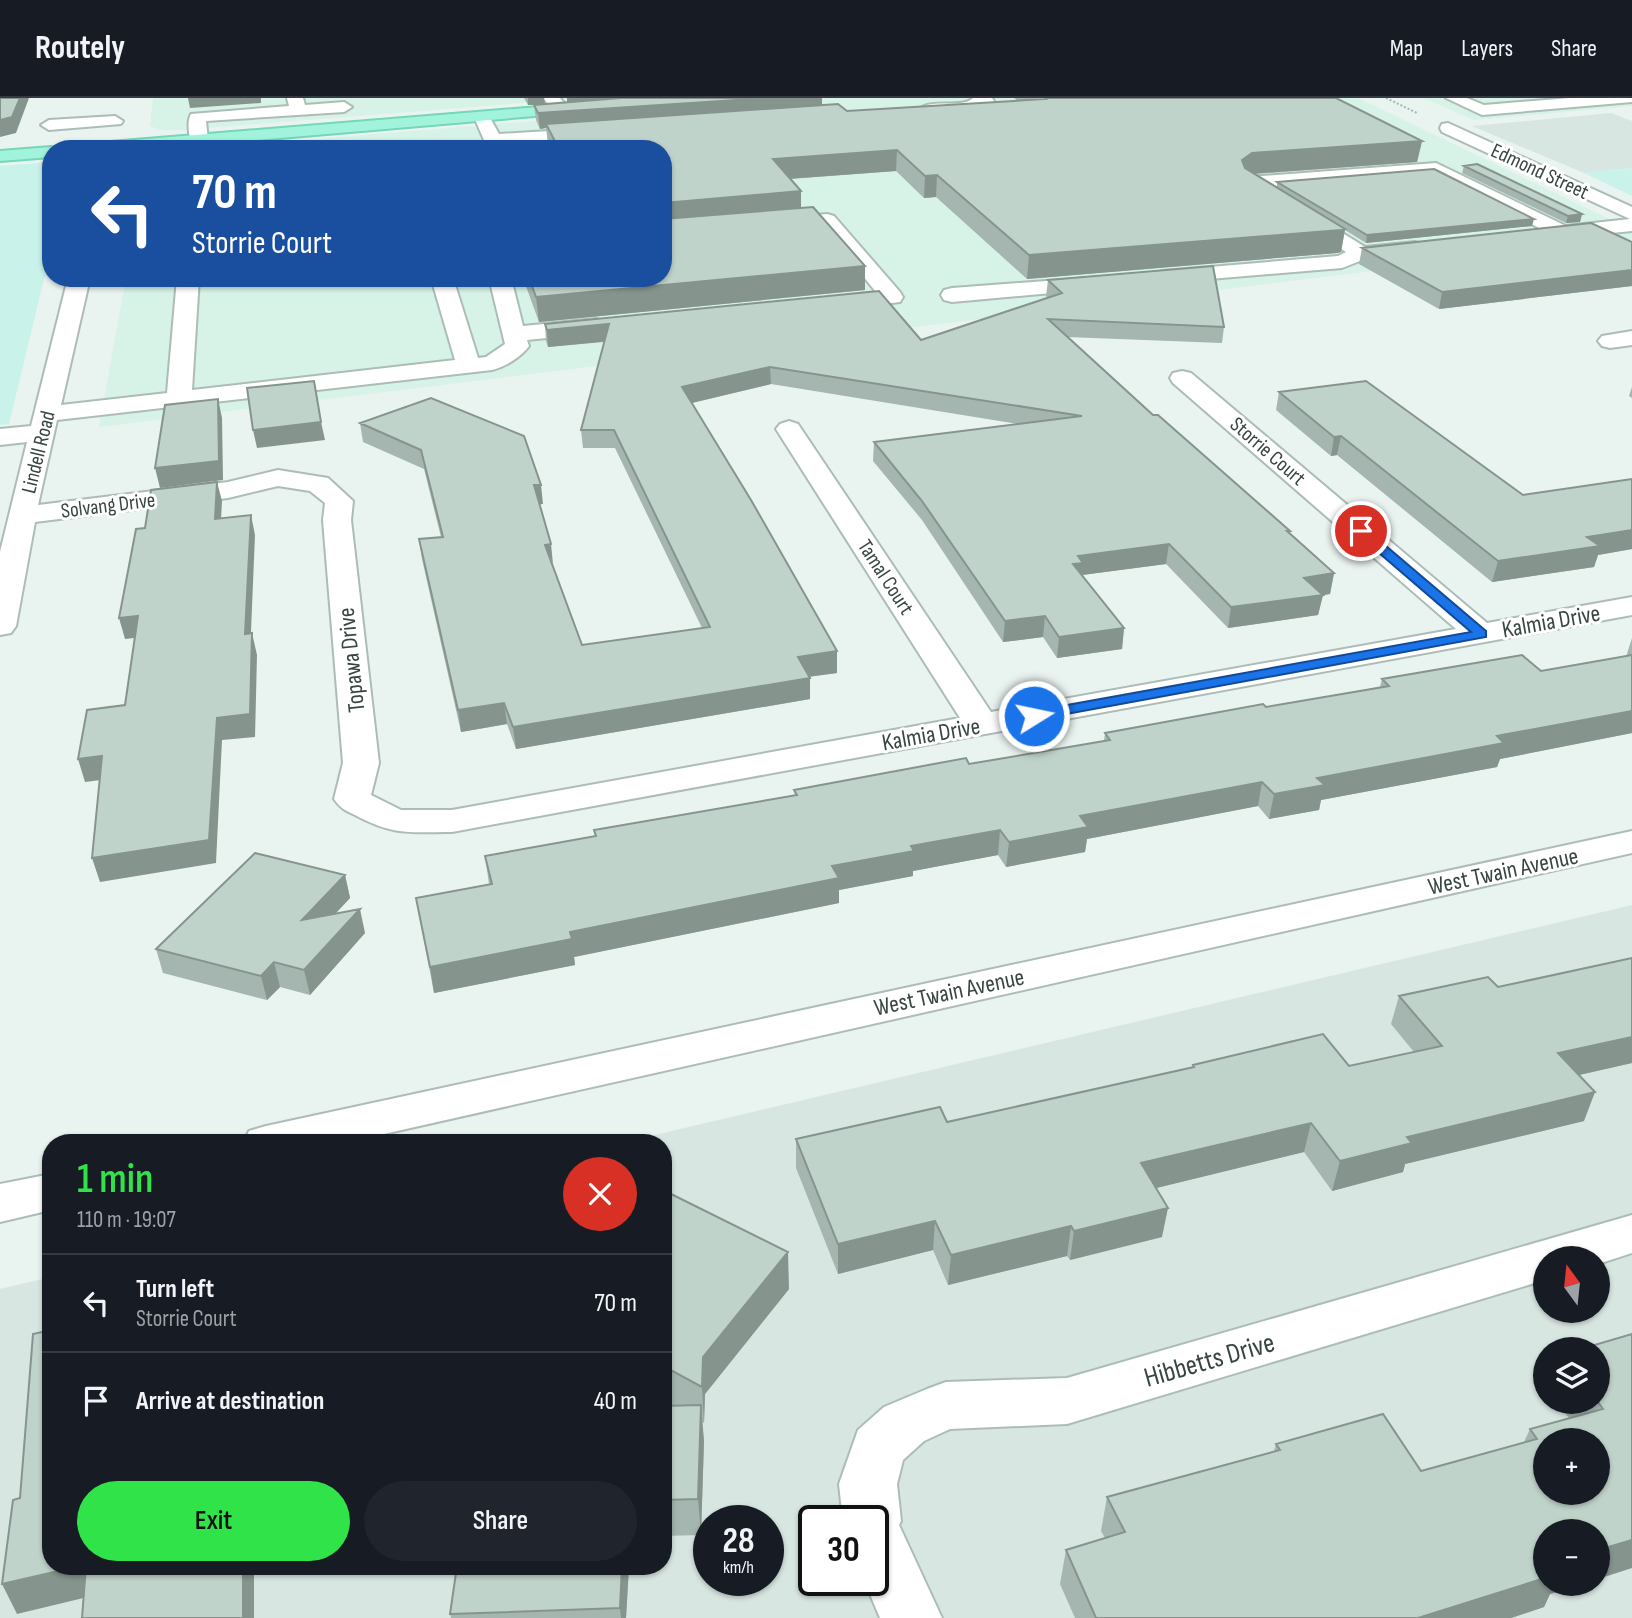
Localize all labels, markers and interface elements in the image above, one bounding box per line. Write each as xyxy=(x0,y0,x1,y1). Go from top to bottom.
text: Routely xyxy=(35,28,125,68)
text: Map xyxy=(1390,34,1423,63)
text: Layers xyxy=(1461,34,1513,63)
text: Share xyxy=(1551,34,1597,63)
street label: Edmond Street xyxy=(1487,138,1593,205)
text: 70 m xyxy=(192,164,277,223)
icon: left xyxy=(77,168,168,259)
text: Storrie Court xyxy=(192,224,332,263)
street label: Lindell Road xyxy=(16,408,61,496)
street label: Storrie Court xyxy=(1225,412,1311,491)
street label: Solvang Drive xyxy=(59,487,157,524)
pin xyxy=(1331,501,1391,561)
icon: arrive xyxy=(1342,512,1380,550)
street label: Tamal Court xyxy=(852,535,919,619)
street label: Kalmia Drive xyxy=(1500,599,1602,644)
street label: Topawa Drive xyxy=(332,606,371,714)
position arrow xyxy=(997,679,1071,753)
street label: Kalmia Drive xyxy=(880,712,982,757)
street label: West Twain Avenue xyxy=(1425,841,1581,902)
street label: West Twain Avenue xyxy=(871,962,1027,1023)
text: 1 min xyxy=(77,1154,153,1205)
button: close xyxy=(563,1157,637,1231)
text: 110 m · 19:07 xyxy=(77,1206,176,1234)
north arrow xyxy=(1533,1246,1610,1323)
map controls xyxy=(1533,1246,1610,1596)
text: Turn left xyxy=(136,1274,214,1305)
icon: left xyxy=(77,1284,115,1322)
text: 70 m xyxy=(594,1288,637,1319)
text: Storrie Court xyxy=(136,1305,237,1333)
street label: Hibbetts Drive xyxy=(1140,1326,1278,1395)
button: layers xyxy=(1533,1337,1610,1414)
icon: arrive xyxy=(77,1382,115,1420)
text: Arrive at destination xyxy=(136,1386,324,1417)
text: 40 m xyxy=(594,1386,637,1417)
button: + xyxy=(1533,1428,1610,1505)
button: Exit xyxy=(77,1481,350,1561)
button: Share xyxy=(364,1481,637,1561)
speed limit sign: 30 xyxy=(798,1505,889,1596)
button: − xyxy=(1533,1519,1610,1596)
text: 28 xyxy=(723,1520,754,1563)
text: km/h xyxy=(723,1557,754,1578)

